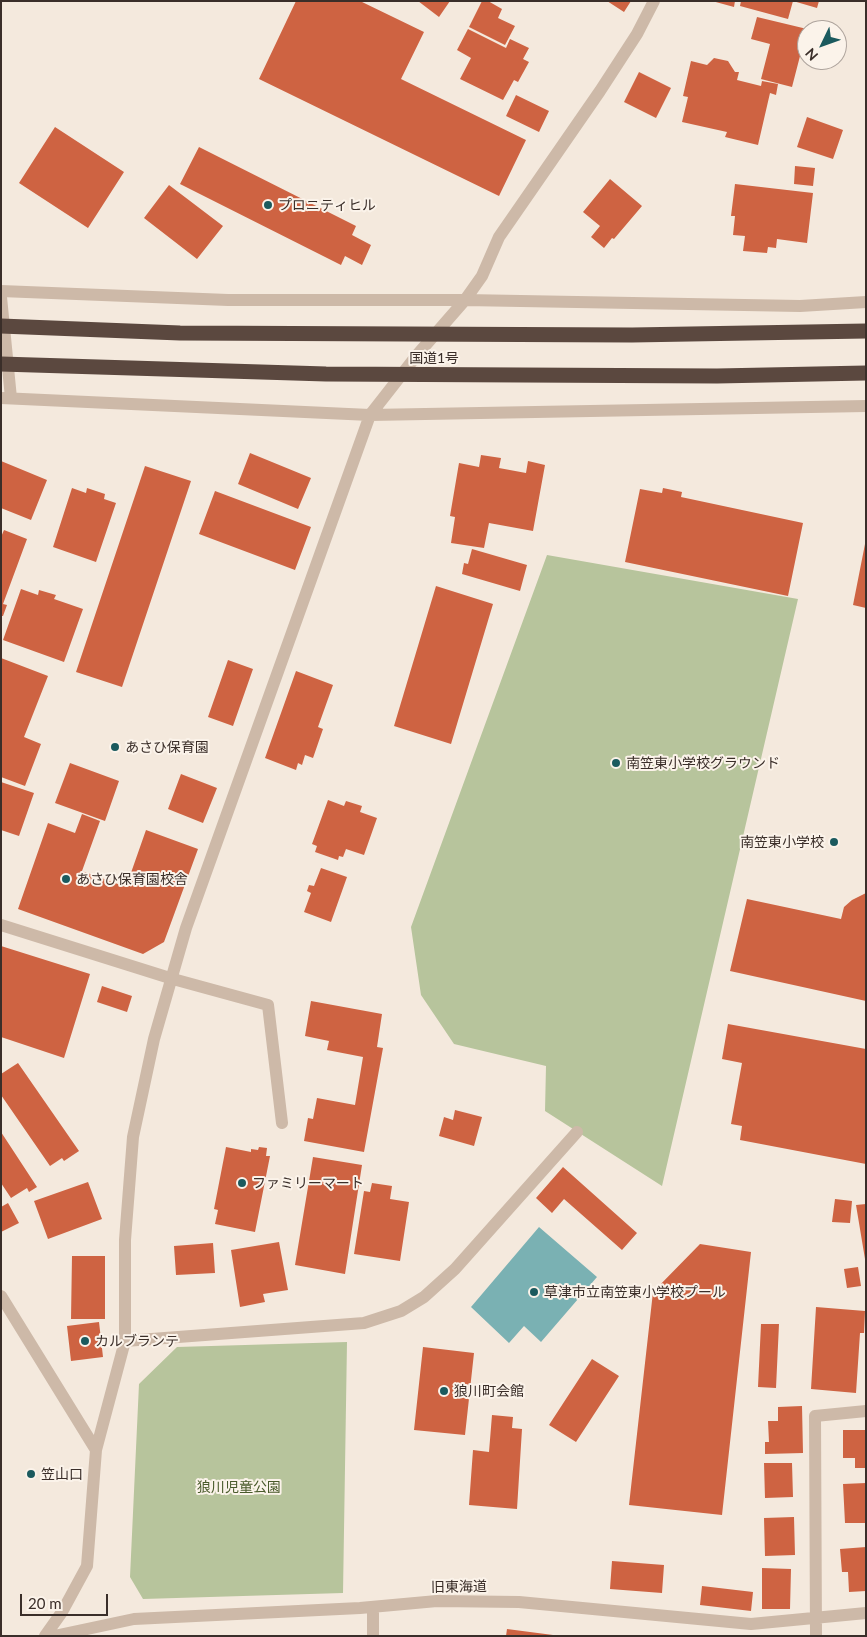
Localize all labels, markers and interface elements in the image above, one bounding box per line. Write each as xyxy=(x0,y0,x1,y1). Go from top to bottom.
north arrow xyxy=(797,20,847,70)
text: N xyxy=(801,45,821,64)
place label: プロニティヒル xyxy=(278,197,376,213)
marker: プロニティヒル xyxy=(262,199,274,211)
street label: 国道1号 xyxy=(409,350,459,366)
place label: あさひ保育園 xyxy=(125,739,209,755)
marker: あさひ保育園 xyxy=(109,741,121,753)
place label: 南笠東小学校グラウンド xyxy=(626,755,780,771)
marker: 南笠東小学校グラウンド xyxy=(610,757,622,769)
place label: 南笠東小学校 xyxy=(740,834,824,850)
marker: 南笠東小学校 xyxy=(828,836,840,848)
place label: あさひ保育園校舎 xyxy=(76,871,188,887)
marker: あさひ保育園校舎 xyxy=(60,873,72,885)
place label: ファミリーマート xyxy=(252,1175,364,1191)
marker: ファミリーマート xyxy=(236,1177,248,1189)
place label: 草津市立南笠東小学校プール xyxy=(544,1284,726,1300)
marker: 草津市立南笠東小学校プール xyxy=(528,1286,540,1298)
place label: カルブランテ xyxy=(95,1333,179,1349)
marker: カルブランテ xyxy=(79,1335,91,1347)
place label: 狼川町会館 xyxy=(454,1383,524,1399)
marker: 狼川町会館 xyxy=(438,1385,450,1397)
place label: 笠山口 xyxy=(41,1466,83,1482)
marker: 笠山口 xyxy=(25,1468,37,1480)
park label: 狼川児童公園 xyxy=(197,1479,281,1495)
street label: 旧東海道 xyxy=(431,1578,487,1596)
scale bar xyxy=(22,1584,110,1616)
text: 20 m xyxy=(28,1594,62,1612)

